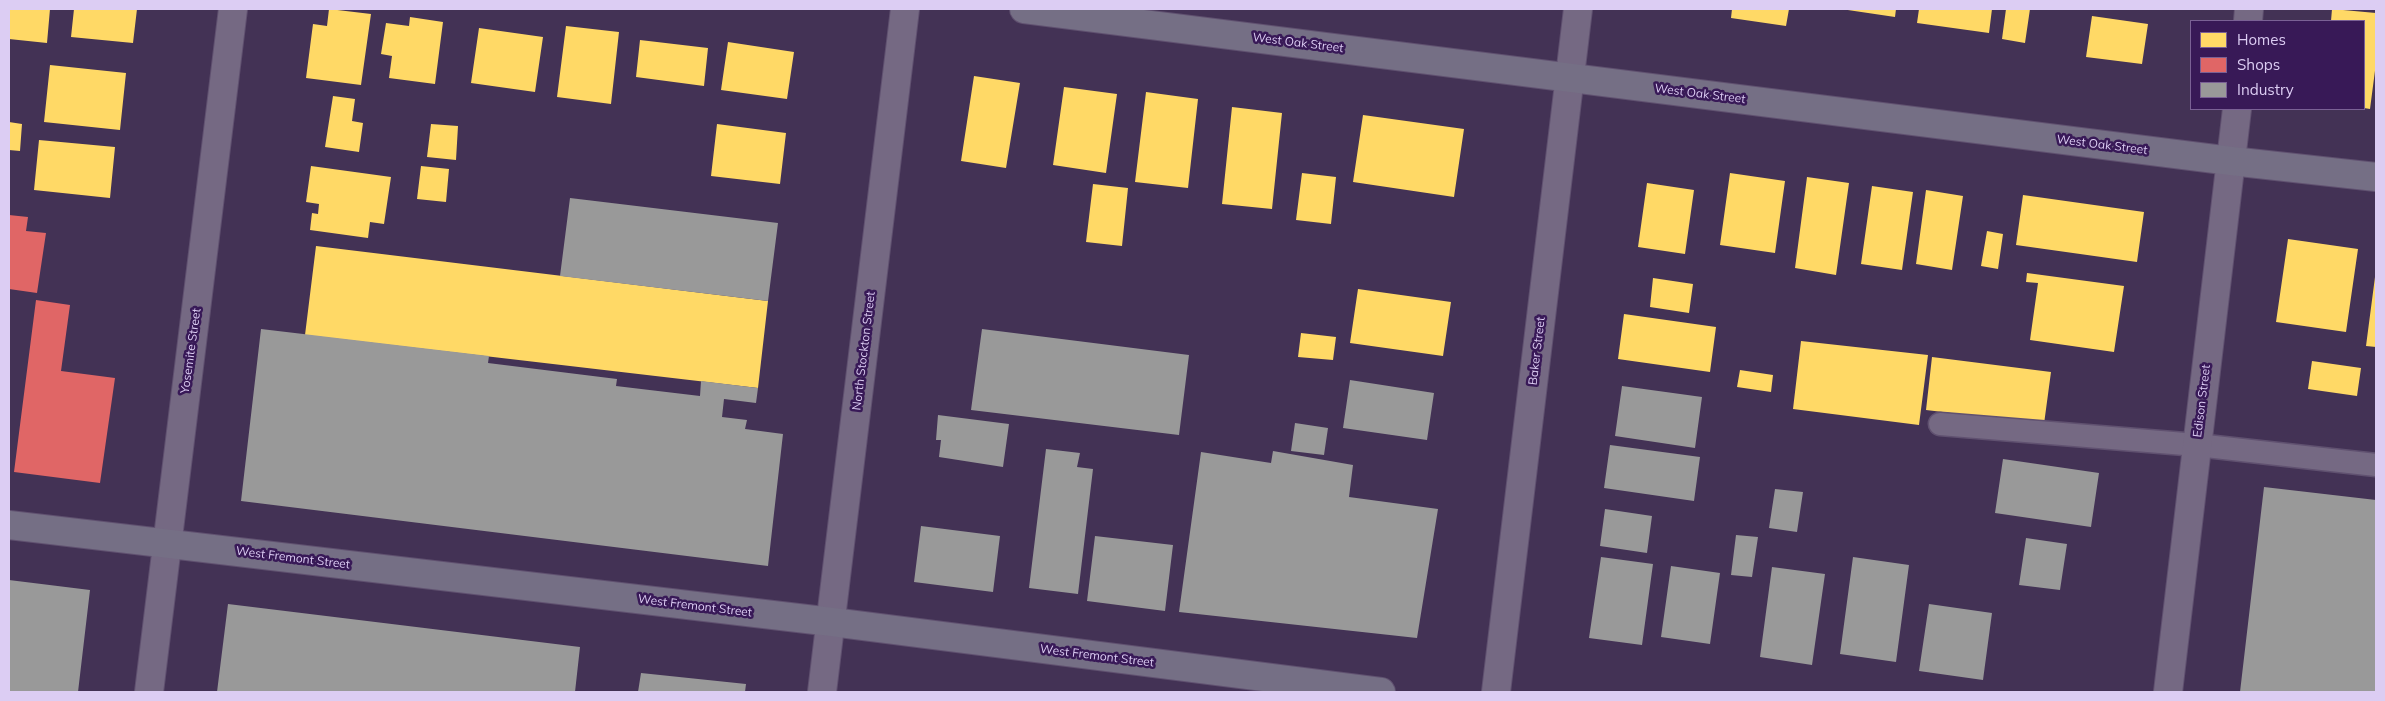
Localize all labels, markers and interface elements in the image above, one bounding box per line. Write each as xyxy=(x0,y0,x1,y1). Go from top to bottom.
legend xyxy=(2190,20,2365,110)
street label: West Oak Street xyxy=(1252,30,1344,56)
text: Homes xyxy=(2237,30,2286,49)
text: Shops xyxy=(2237,55,2280,74)
text: Industry xyxy=(2237,80,2294,99)
street label: West Oak Street xyxy=(1654,81,1746,107)
street label: West Oak Street xyxy=(2056,132,2148,158)
street label: North Stockton Street xyxy=(850,291,878,411)
street label: Yosemite Street xyxy=(178,307,204,395)
street label: Baker Street xyxy=(1526,316,1548,386)
street label: Edison Street xyxy=(2190,364,2214,438)
street label: West Fremont Street xyxy=(235,544,351,572)
street label: West Fremont Street xyxy=(637,592,753,620)
street label: West Fremont Street xyxy=(1039,642,1155,670)

